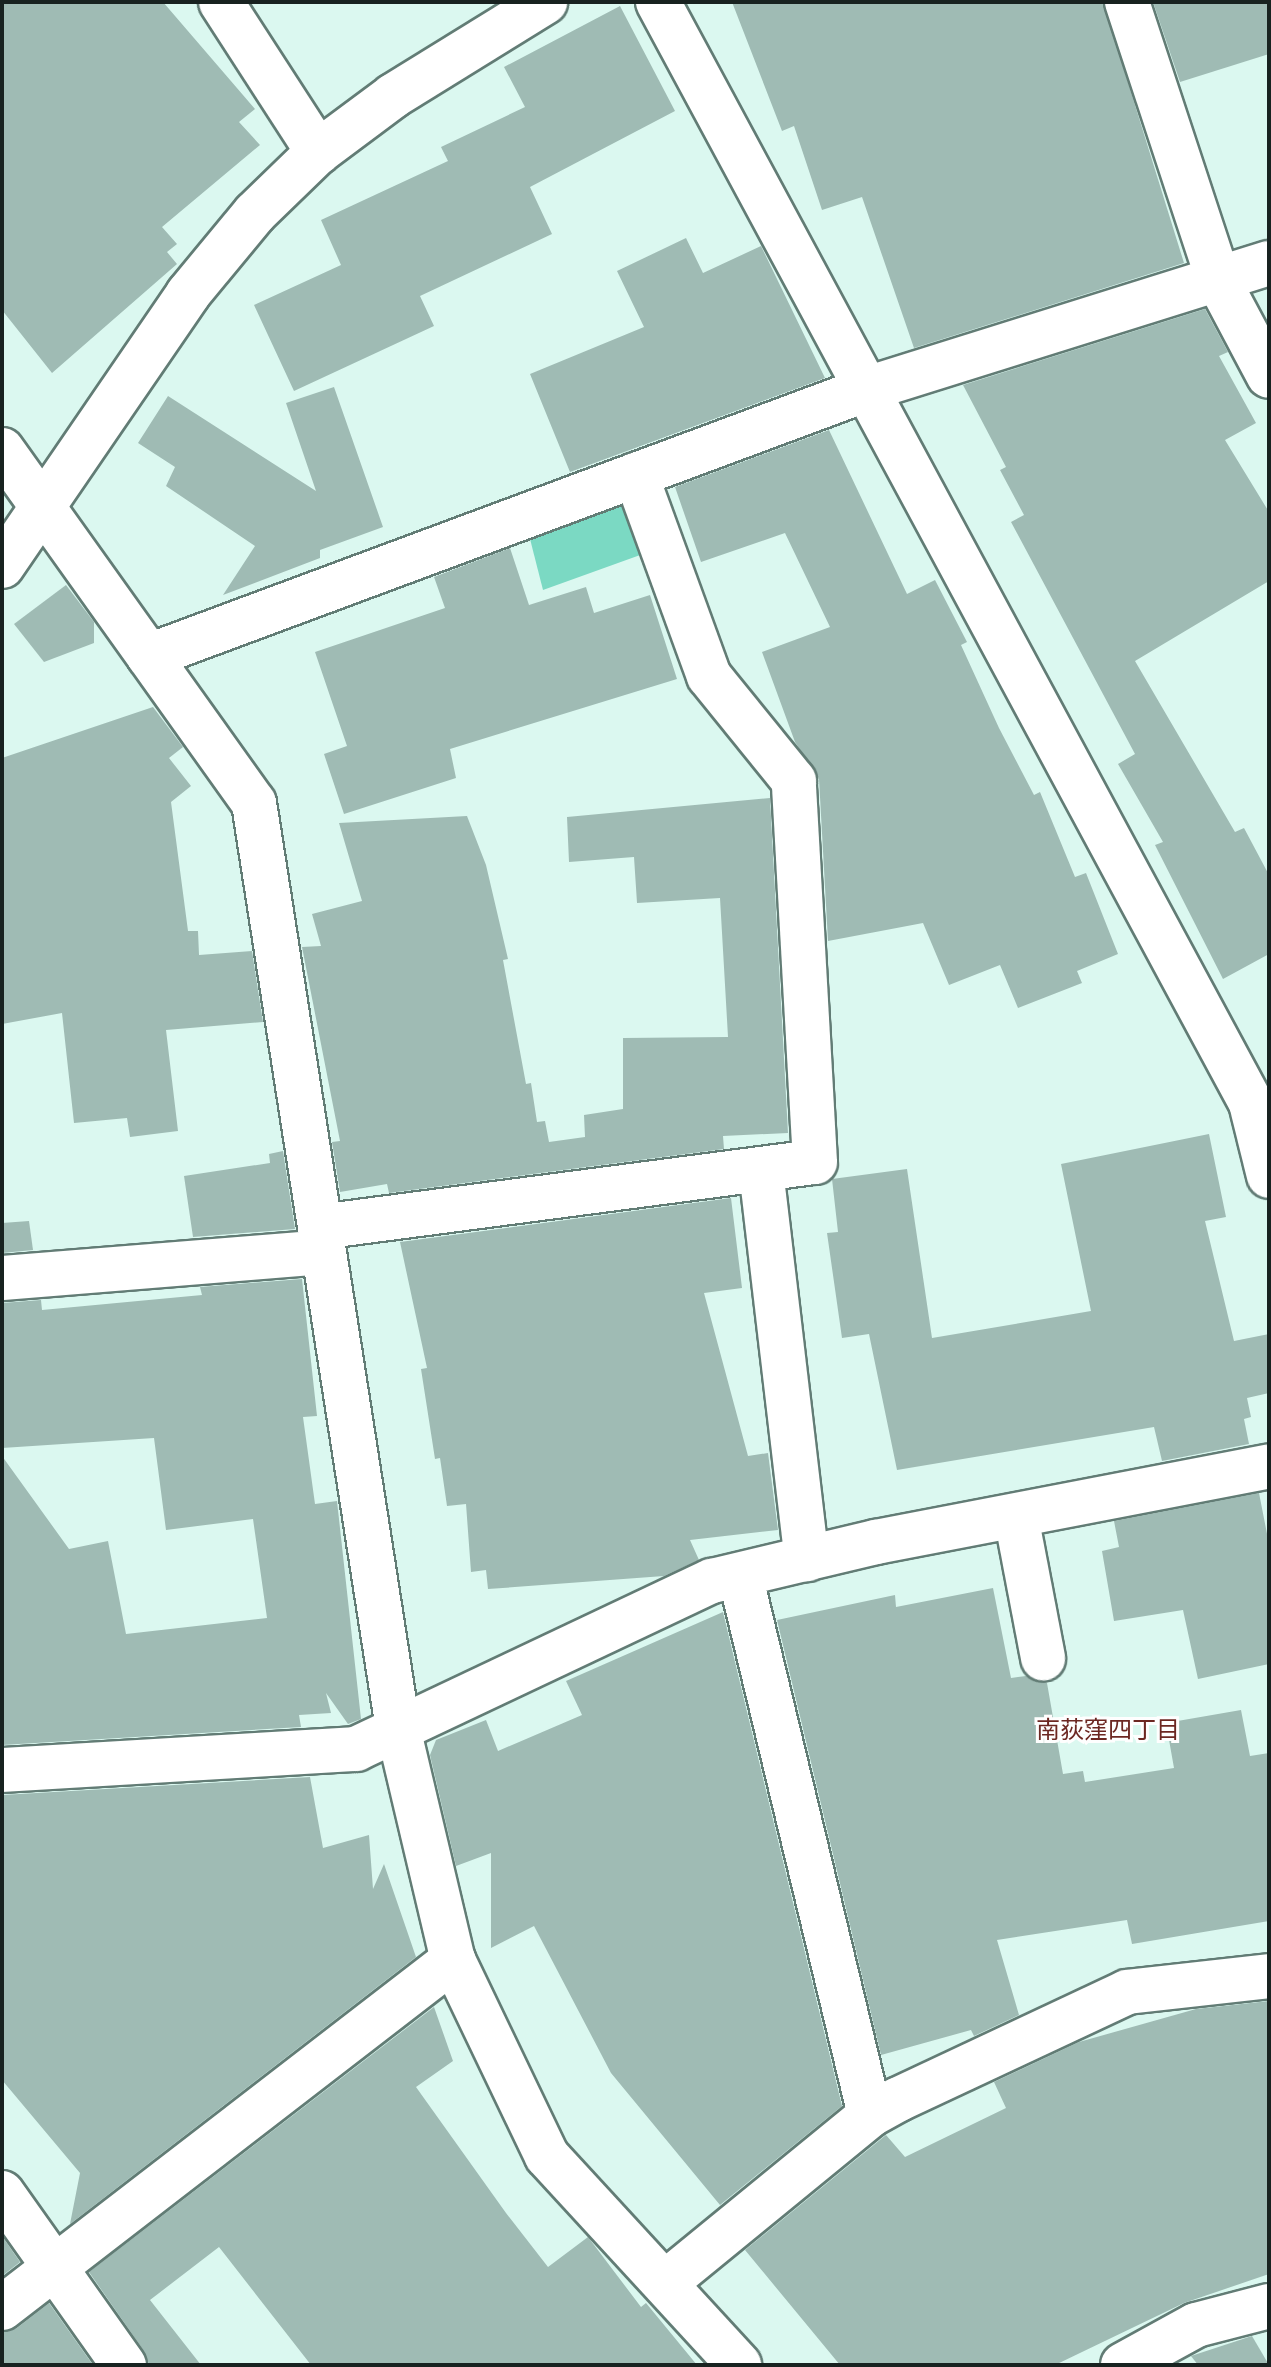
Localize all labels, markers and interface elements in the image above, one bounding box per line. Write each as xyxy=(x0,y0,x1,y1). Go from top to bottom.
district label: 南荻窪四丁目 xyxy=(1036,1716,1180,1744)

